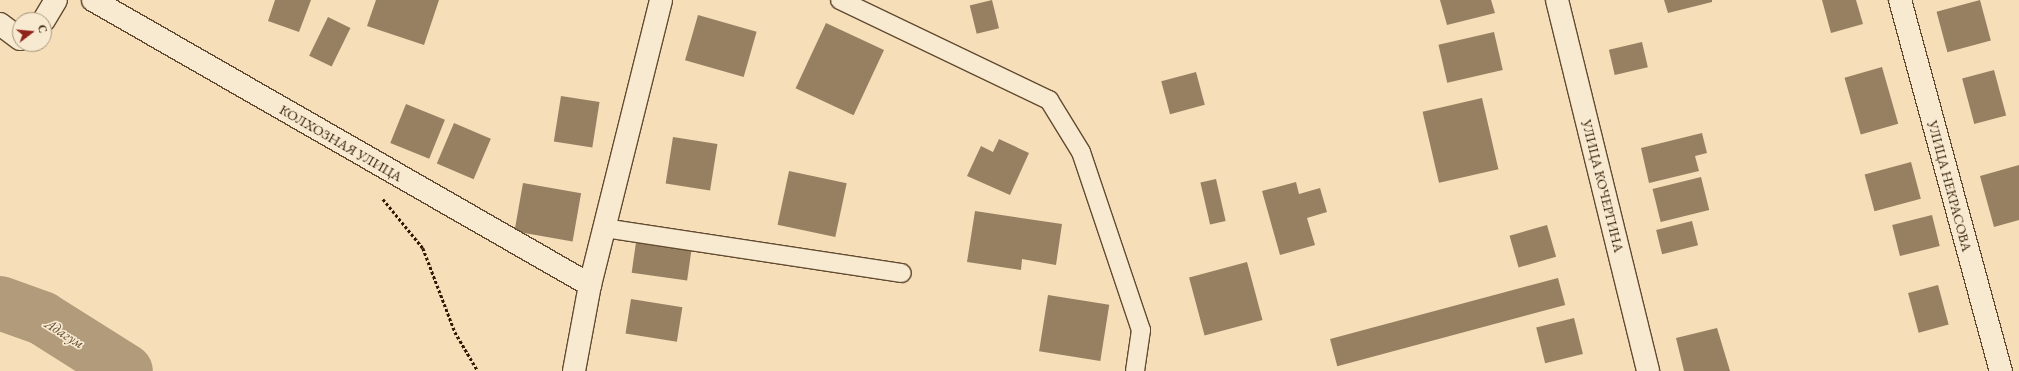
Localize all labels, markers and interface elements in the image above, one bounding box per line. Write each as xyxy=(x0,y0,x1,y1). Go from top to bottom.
north arrow xyxy=(12,12,52,52)
text: С xyxy=(35,23,50,35)
street label: КОЛХОЗНАЯ УЛИЦА xyxy=(277,101,405,185)
street label: УЛИЦА КОЧЕРГИНА xyxy=(1578,118,1628,254)
street label: УЛИЦА НЕКРАСОВА xyxy=(1924,119,1976,253)
water label: Адагум xyxy=(42,314,88,352)

